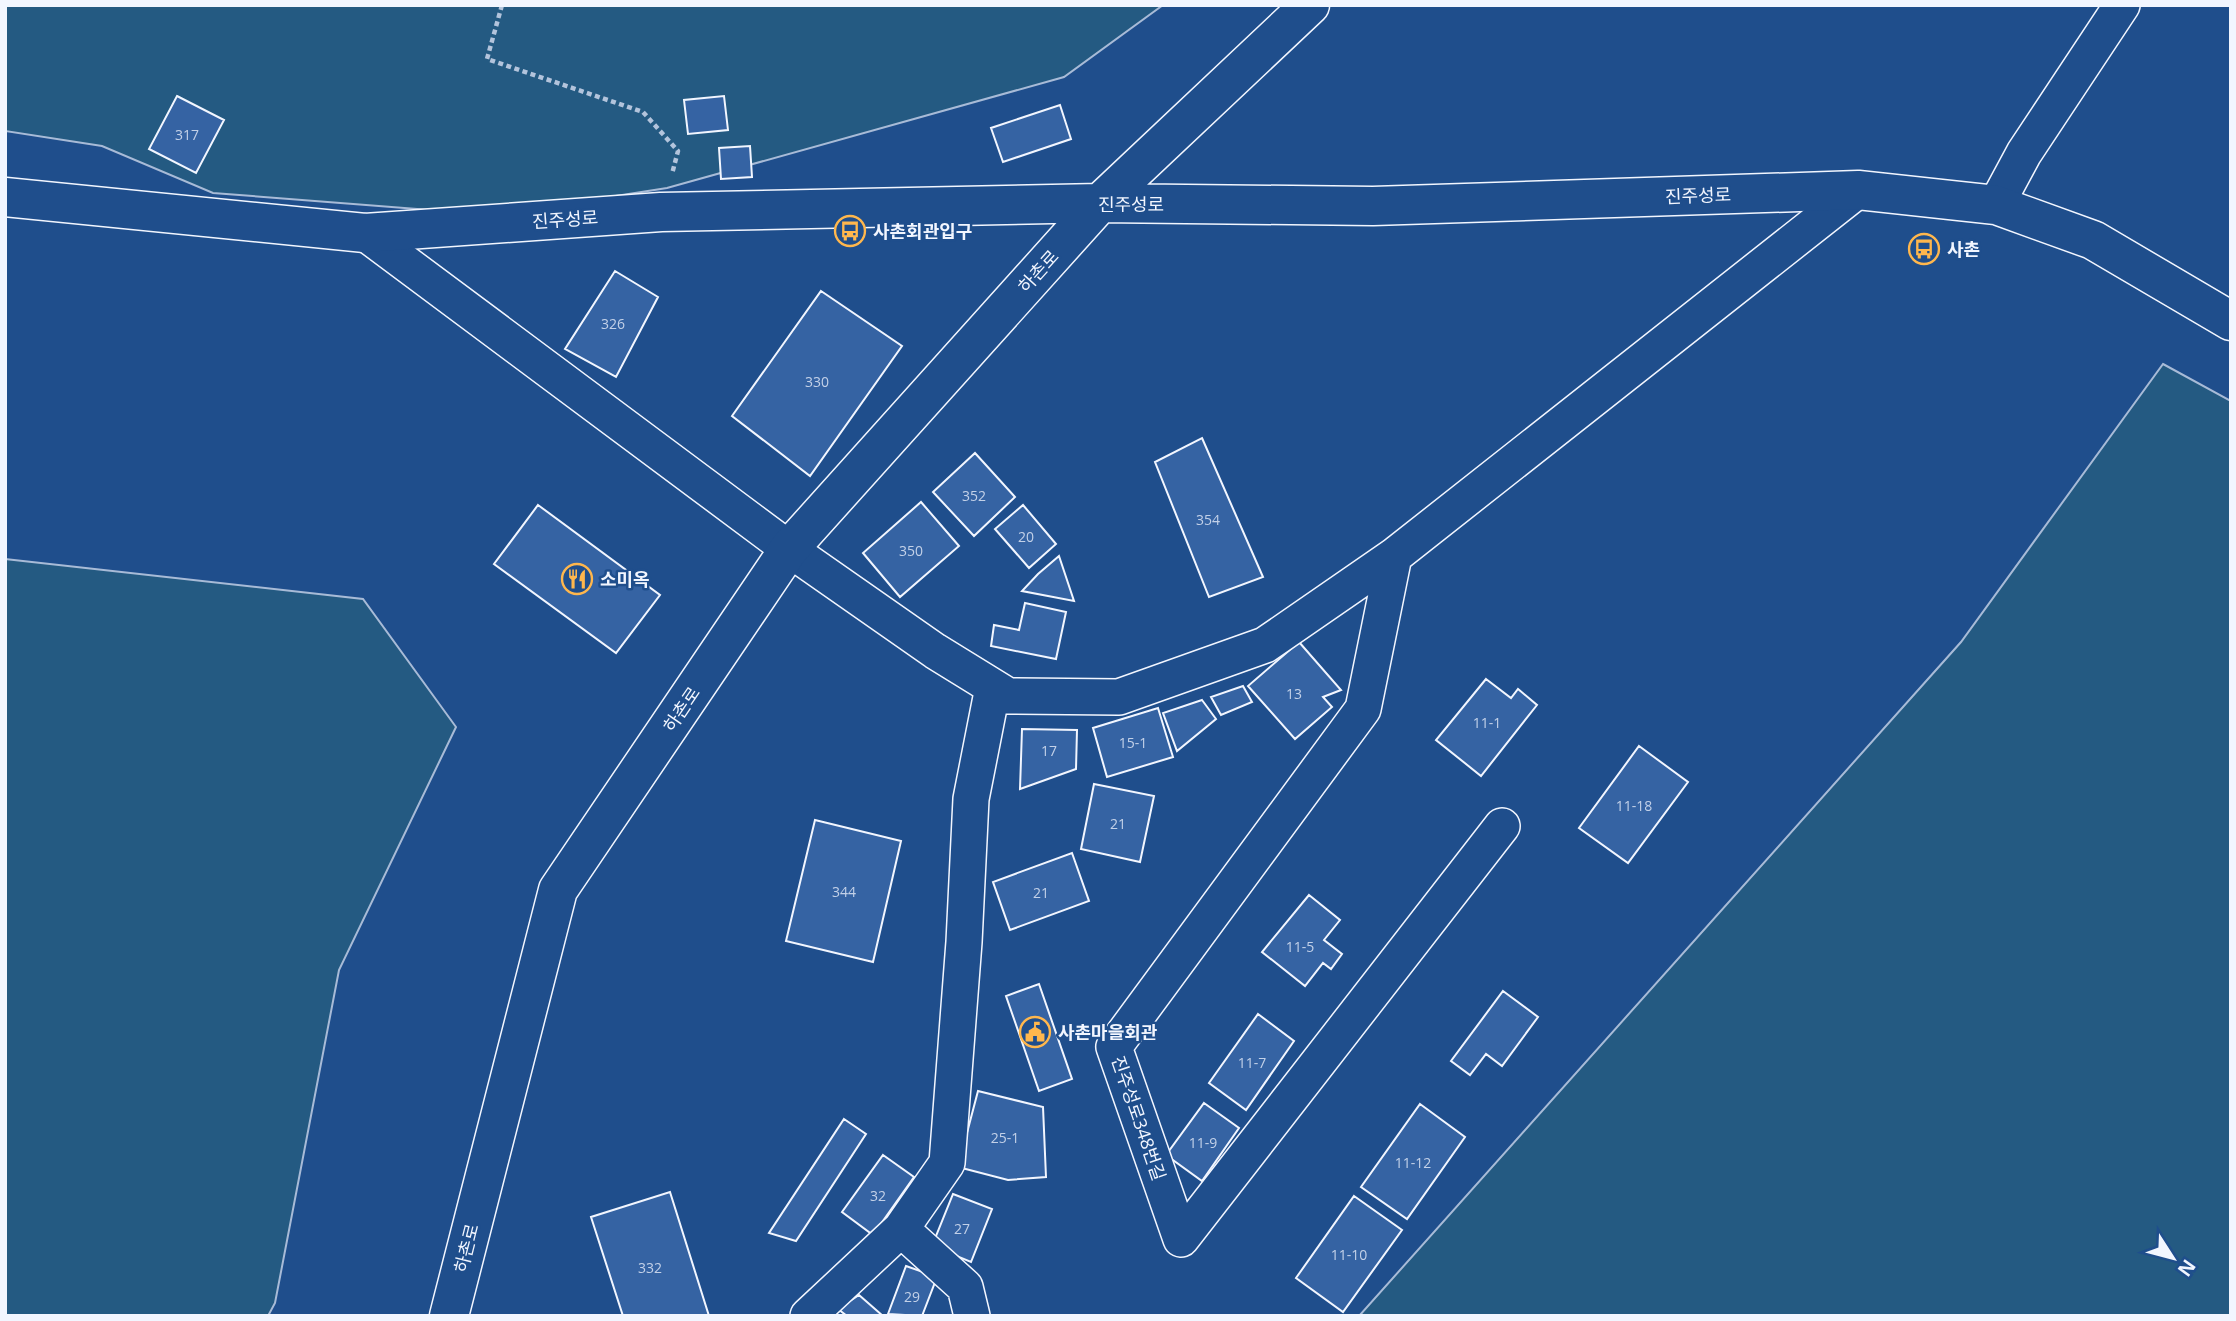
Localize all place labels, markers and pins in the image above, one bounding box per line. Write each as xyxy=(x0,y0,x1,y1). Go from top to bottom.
bus stop icon: 사촌회관입구 xyxy=(833,214,867,248)
place label: 사촌회관입구 xyxy=(873,219,972,243)
bus stop icon: 사촌 xyxy=(1907,232,1941,266)
place label: 사촌 xyxy=(1947,237,1980,261)
restaurant icon: 소미옥 xyxy=(560,562,594,596)
place label: 소미옥 xyxy=(600,567,650,591)
public building icon: 사촌마을회관 xyxy=(1018,1015,1052,1049)
place label: 사촌마을회관 xyxy=(1058,1020,1158,1044)

